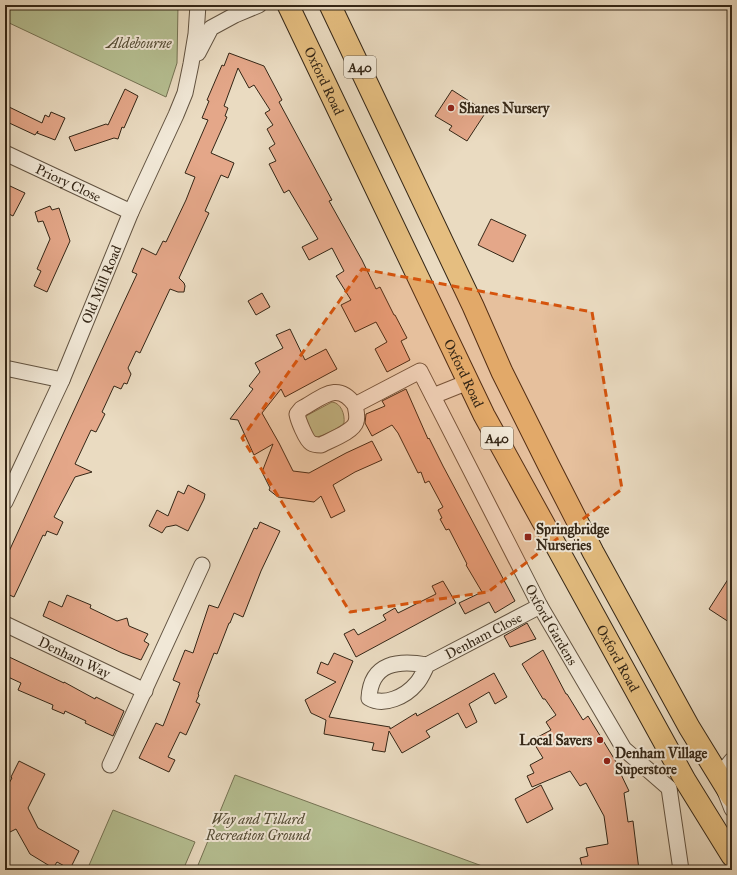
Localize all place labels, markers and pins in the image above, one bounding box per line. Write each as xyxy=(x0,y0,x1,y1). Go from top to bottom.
place label: Shanes Nursery xyxy=(459,100,551,118)
marker: Shanes Nursery xyxy=(446,103,456,113)
place label: Springbridge Nurseries xyxy=(536,521,610,554)
marker: Springbridge Nurseries xyxy=(523,532,533,542)
place label: Local Savers xyxy=(519,732,592,749)
marker: Local Savers xyxy=(595,735,605,745)
place label: Denham Village Superstore xyxy=(615,745,708,779)
marker: Denham Village Superstore xyxy=(602,756,612,766)

